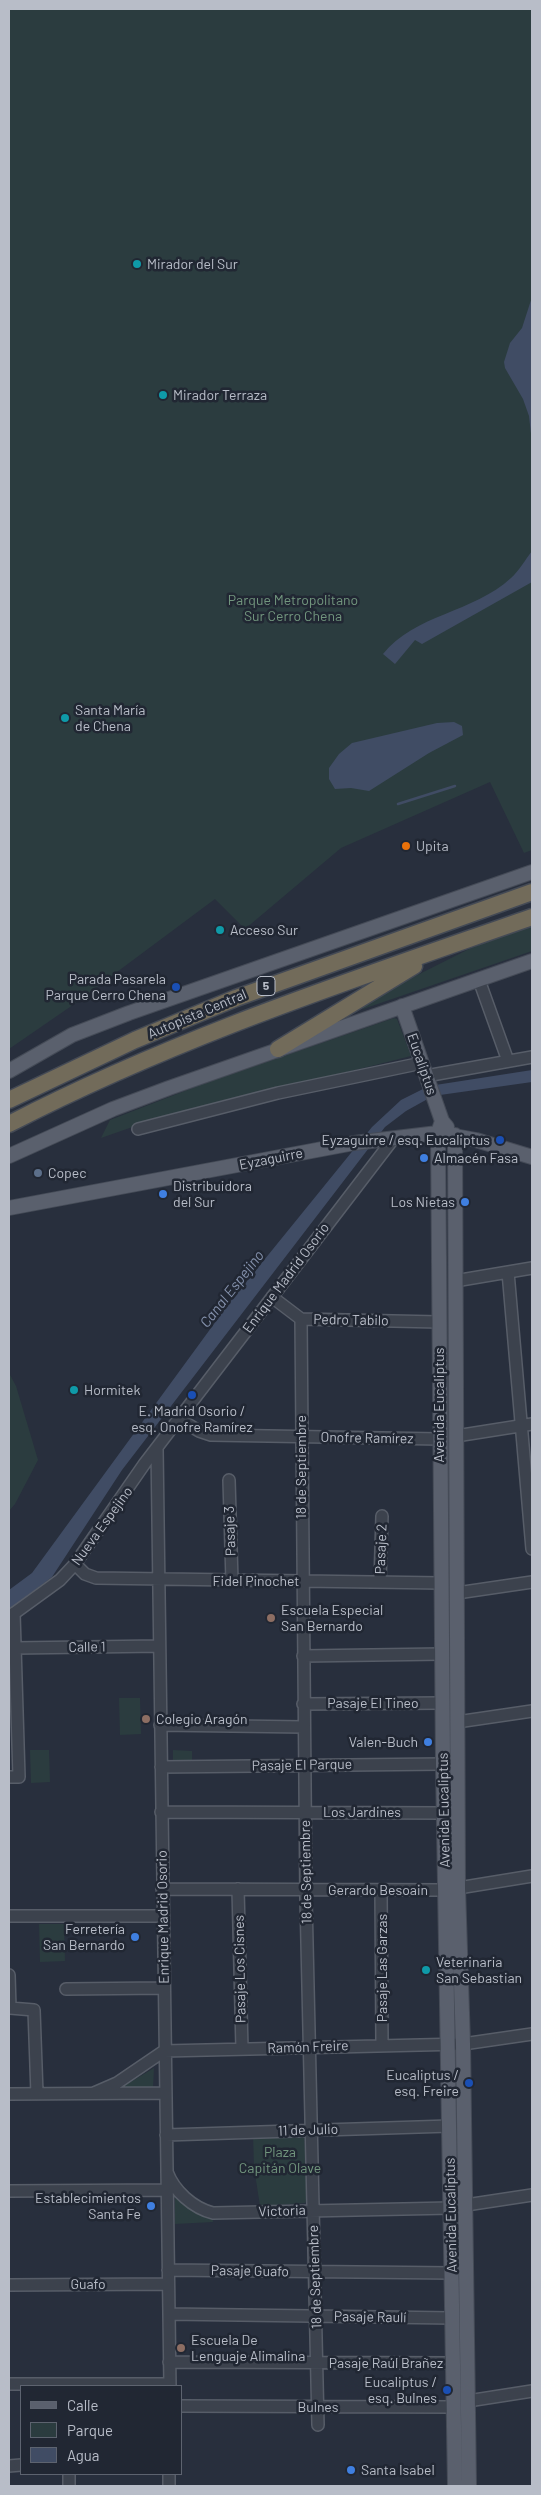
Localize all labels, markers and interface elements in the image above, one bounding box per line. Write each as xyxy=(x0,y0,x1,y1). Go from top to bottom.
place label: Mirador del Sur xyxy=(147,256,238,272)
marker: Mirador del Sur xyxy=(131,258,143,270)
place label: Mirador Terraza xyxy=(173,387,267,403)
marker: Mirador Terraza xyxy=(157,389,169,401)
park label: Parque Metropolitano Sur Cerro Chena xyxy=(228,592,358,624)
place label: Santa María de Chena xyxy=(75,702,145,734)
marker: Santa María de Chena xyxy=(59,712,71,724)
place label: Upita xyxy=(416,838,449,854)
marker: Upita xyxy=(400,840,412,852)
place label: Acceso Sur xyxy=(230,922,298,938)
marker: Acceso Sur xyxy=(214,924,226,936)
place label: Parada Pasarela Parque Cerro Chena xyxy=(46,971,166,1004)
road number: 5 xyxy=(257,976,275,996)
marker: Parada Pasarela Parque Cerro Chena xyxy=(170,981,182,993)
street label: Autopista Central xyxy=(145,986,249,1042)
street label: Eucaliptus xyxy=(404,1031,440,1097)
place label: Eyzaguirre / esq. Eucaliptus xyxy=(322,1132,490,1148)
marker: Eyzaguirre / esq. Eucaliptus xyxy=(494,1134,506,1146)
street label: Eyzaguirre xyxy=(238,1145,304,1173)
place label: Almacén Fasa xyxy=(434,1150,518,1166)
marker: Almacén Fasa xyxy=(418,1152,430,1164)
place label: Copec xyxy=(48,1165,86,1181)
marker: Copec xyxy=(32,1167,44,1179)
place label: Distribuidora del Sur xyxy=(173,1178,252,1210)
marker: Distribuidora del Sur xyxy=(157,1188,169,1200)
place label: Los Nietas xyxy=(391,1194,455,1210)
marker: Los Nietas xyxy=(459,1196,471,1208)
street label: Enrique Madrid Osorio xyxy=(239,1220,333,1336)
water label: Canal Espejino xyxy=(196,1247,268,1331)
street label: Pedro Tabilo xyxy=(313,1311,389,1329)
street label: Avenida Eucaliptus xyxy=(431,1348,447,1462)
place label: Hormitek xyxy=(84,1382,140,1398)
marker: Hormitek xyxy=(68,1384,80,1396)
marker: E. Madrid Osorio / esq. Onofre Ramírez xyxy=(186,1389,198,1401)
place label: E. Madrid Osorio / esq. Onofre Ramírez xyxy=(131,1403,253,1435)
street label: 18 de Septiembre xyxy=(293,1415,309,1519)
street label: Onofre Ramírez xyxy=(320,1429,414,1447)
street label: Nueva Espejino xyxy=(68,1483,136,1569)
street label: Pasaje 3 xyxy=(221,1506,239,1556)
street label: Pasaje 2 xyxy=(372,1523,390,1575)
street label: Fidel Pinochet xyxy=(213,1573,299,1589)
place label: Escuela Especial San Bernardo xyxy=(281,1602,383,1634)
marker: Escuela Especial San Bernardo xyxy=(265,1612,277,1624)
street label: Calle 1 xyxy=(68,1638,106,1656)
street label: Pasaje El Tineo xyxy=(327,1695,419,1711)
place label: Colegio Aragón xyxy=(156,1711,248,1727)
marker: Colegio Aragón xyxy=(140,1713,152,1725)
place label: Valen-Buch xyxy=(349,1734,418,1750)
marker: Valen-Buch xyxy=(422,1736,434,1748)
street label: Avenida Eucaliptus xyxy=(435,1752,453,1868)
street label: Pasaje El Parque xyxy=(252,1756,352,1774)
street label: Los Jardines xyxy=(323,1804,401,1820)
street label: 18 de Septiembre xyxy=(297,1820,315,1924)
street label: Enrique Madrid Osorio xyxy=(153,1850,173,1984)
street label: Gerardo Besoain xyxy=(328,1882,428,1898)
street label: Pasaje Las Garzas xyxy=(374,1914,390,2022)
street label: Pasaje Los Cisnes xyxy=(231,1915,249,2023)
place label: Ferretería San Bernardo xyxy=(43,1921,125,1954)
marker: Ferretería San Bernardo xyxy=(129,1931,141,1943)
place label: Veterinaria San Sebastian xyxy=(436,1954,522,1986)
marker: Veterinaria San Sebastian xyxy=(420,1964,432,1976)
street label: Ramón Freire xyxy=(267,2037,349,2057)
place label: Eucaliptus / esq. Freire xyxy=(386,2067,459,2100)
marker: Eucaliptus / esq. Freire xyxy=(463,2077,475,2089)
street label: 11 de Julio xyxy=(277,2121,339,2139)
park label: Plaza Capitán Olave xyxy=(239,2144,321,2176)
street label: Avenida Eucaliptus xyxy=(442,2157,460,2273)
place label: Establecimientos Santa Fe xyxy=(35,2190,141,2222)
marker: Establecimientos Santa Fe xyxy=(145,2200,157,2212)
street label: Victoria xyxy=(258,2202,306,2220)
street label: 18 de Septiembre xyxy=(305,2225,325,2329)
street label: Pasaje Guafo xyxy=(211,2262,289,2280)
street label: Guafo xyxy=(70,2276,106,2292)
street label: Pasaje Raulí xyxy=(334,2308,406,2326)
place label: Escuela De Lenguaje Alimalina xyxy=(191,2332,305,2364)
marker: Escuela De Lenguaje Alimalina xyxy=(175,2342,187,2354)
street label: Pasaje Raúl Brañez xyxy=(329,2355,443,2371)
place label: Eucaliptus / esq. Bulnes xyxy=(364,2374,437,2406)
marker: Eucaliptus / esq. Bulnes xyxy=(441,2384,453,2396)
legend xyxy=(20,2385,182,2475)
text: Calle xyxy=(67,2396,99,2414)
street label: Bulnes xyxy=(298,2399,338,2415)
text: Parque xyxy=(67,2421,113,2439)
text: Agua xyxy=(67,2446,100,2464)
place label: Santa Isabel xyxy=(361,2462,435,2478)
marker: Santa Isabel xyxy=(345,2464,357,2476)

